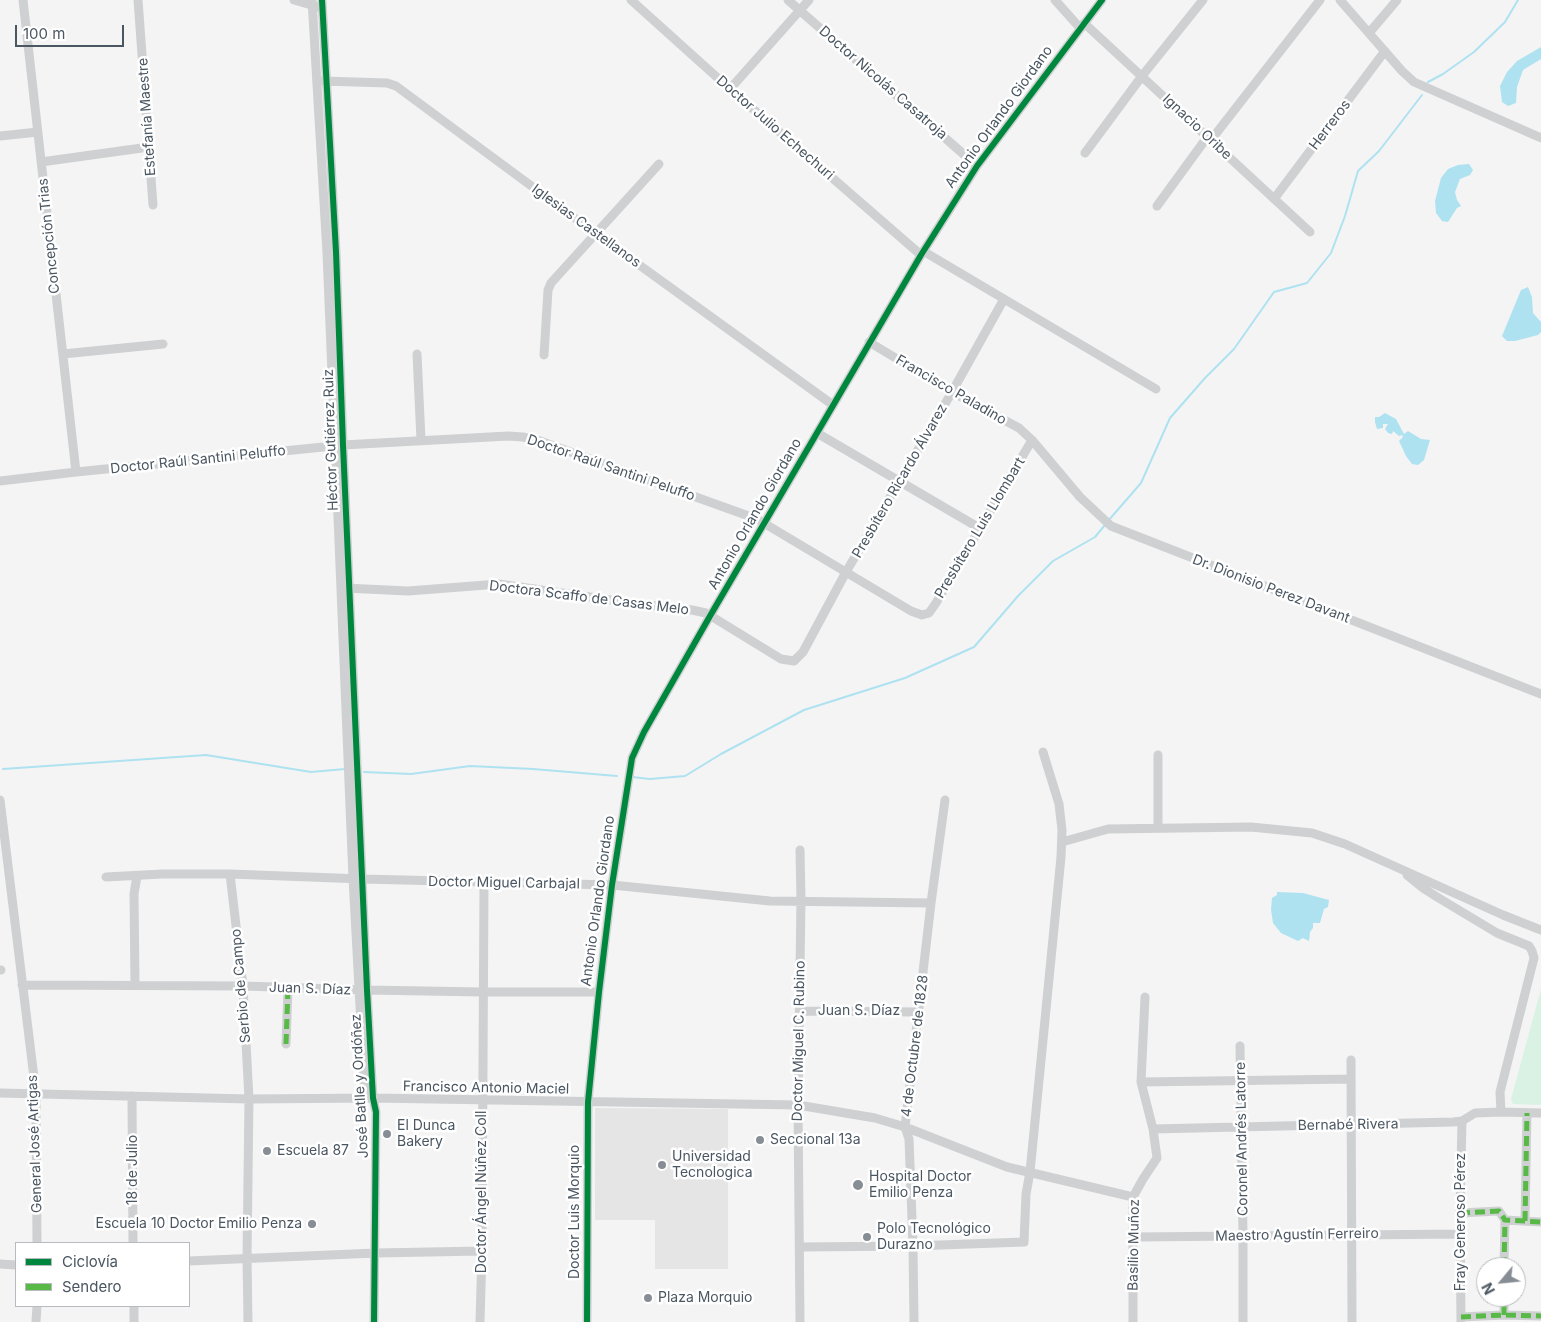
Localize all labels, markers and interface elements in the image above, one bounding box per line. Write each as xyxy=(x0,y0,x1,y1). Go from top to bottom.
scale bar xyxy=(18,15,126,47)
street label: Doctor Nicolás Casatroja xyxy=(816,23,950,143)
text: 100 m xyxy=(23,24,65,43)
street label: Antonio Orlando Giordano xyxy=(942,43,1056,191)
street label: Estefanía Maestre xyxy=(134,57,160,177)
street label: Doctor Julio Echechuri xyxy=(713,72,837,184)
street label: Ignacio Oribe xyxy=(1159,91,1235,163)
street label: Herreros xyxy=(1306,97,1354,153)
street label: Concepción Trias xyxy=(35,177,63,295)
street label: Iglesias Castellanos xyxy=(528,181,644,271)
street label: Francisco Paladino xyxy=(893,351,1009,429)
street label: Héctor Gutiérrez Ruiz xyxy=(320,369,342,511)
street label: Presbítero Ricardo Álvarez xyxy=(849,401,951,561)
street label: Doctor Raúl Santini Peluffo xyxy=(525,431,697,505)
street label: Antonio Orlando Giordano xyxy=(705,435,805,593)
street label: Doctor Raúl Santini Peluffo xyxy=(110,442,286,478)
street label: Presbítero Luis Llombart xyxy=(931,455,1029,601)
street label: Dr. Dionisio Perez Davant xyxy=(1190,551,1352,627)
street label: Doctora Scaffo de Casas Melo xyxy=(488,577,690,619)
street label: Antonio Orlando Giordano xyxy=(578,815,618,987)
street label: Doctor Miguel Carbajal xyxy=(428,873,580,893)
street label: Serbio de Campo xyxy=(228,928,254,1044)
street label: Doctor Miguel C. Rubino xyxy=(789,960,809,1122)
street label: 4 de Octubre de 1828 xyxy=(898,974,932,1118)
street label: Juan S. Díaz xyxy=(269,979,351,999)
street label: Juan S. Díaz xyxy=(818,1003,900,1019)
street label: José Batlle y Ordóñez xyxy=(348,1013,372,1159)
street label: Coronel Andrés Latorre xyxy=(1232,1062,1252,1216)
street label: General José Artigas xyxy=(24,1075,46,1213)
street label: Francisco Antonio Maciel xyxy=(403,1078,569,1098)
street label: Doctor Ángel Núñez Coll xyxy=(474,1111,490,1273)
street label: Bernabé Rivera xyxy=(1297,1116,1399,1134)
place label: El Dunca Bakery xyxy=(397,1118,455,1150)
marker: El Dunca Bakery xyxy=(381,1128,393,1140)
place label: Seccional 13a xyxy=(770,1132,861,1148)
marker: Seccional 13a xyxy=(754,1134,766,1146)
street label: 18 de Julio xyxy=(125,1135,141,1205)
place label: Escuela 87 xyxy=(277,1143,349,1159)
marker: Escuela 87 xyxy=(261,1145,273,1157)
street label: Doctor Luis Morquio xyxy=(567,1145,583,1279)
place label: Universidad Tecnologica xyxy=(672,1149,753,1182)
street label: Fray Generoso Pérez xyxy=(1453,1153,1469,1291)
marker: Universidad Tecnologica xyxy=(656,1159,668,1171)
place label: Hospital Doctor Emilio Penza xyxy=(869,1169,972,1202)
marker: Hospital Doctor Emilio Penza xyxy=(851,1178,865,1192)
street label: Basilio Muñoz xyxy=(1125,1199,1143,1291)
place label: Escuela 10 Doctor Emilio Penza xyxy=(95,1216,302,1232)
marker: Escuela 10 Doctor Emilio Penza xyxy=(306,1218,318,1230)
place label: Polo Tecnológico Durazno xyxy=(877,1221,991,1254)
street label: Maestro Agustín Ferreiro xyxy=(1215,1225,1379,1245)
marker: Polo Tecnológico Durazno xyxy=(861,1231,873,1243)
legend xyxy=(15,1242,190,1307)
text: Ciclovía xyxy=(62,1252,118,1271)
north arrow xyxy=(1476,1257,1526,1307)
text: Sendero xyxy=(62,1277,122,1296)
text: N xyxy=(1478,1280,1498,1298)
place label: Plaza Morquio xyxy=(658,1290,752,1306)
marker: Plaza Morquio xyxy=(642,1292,654,1304)

